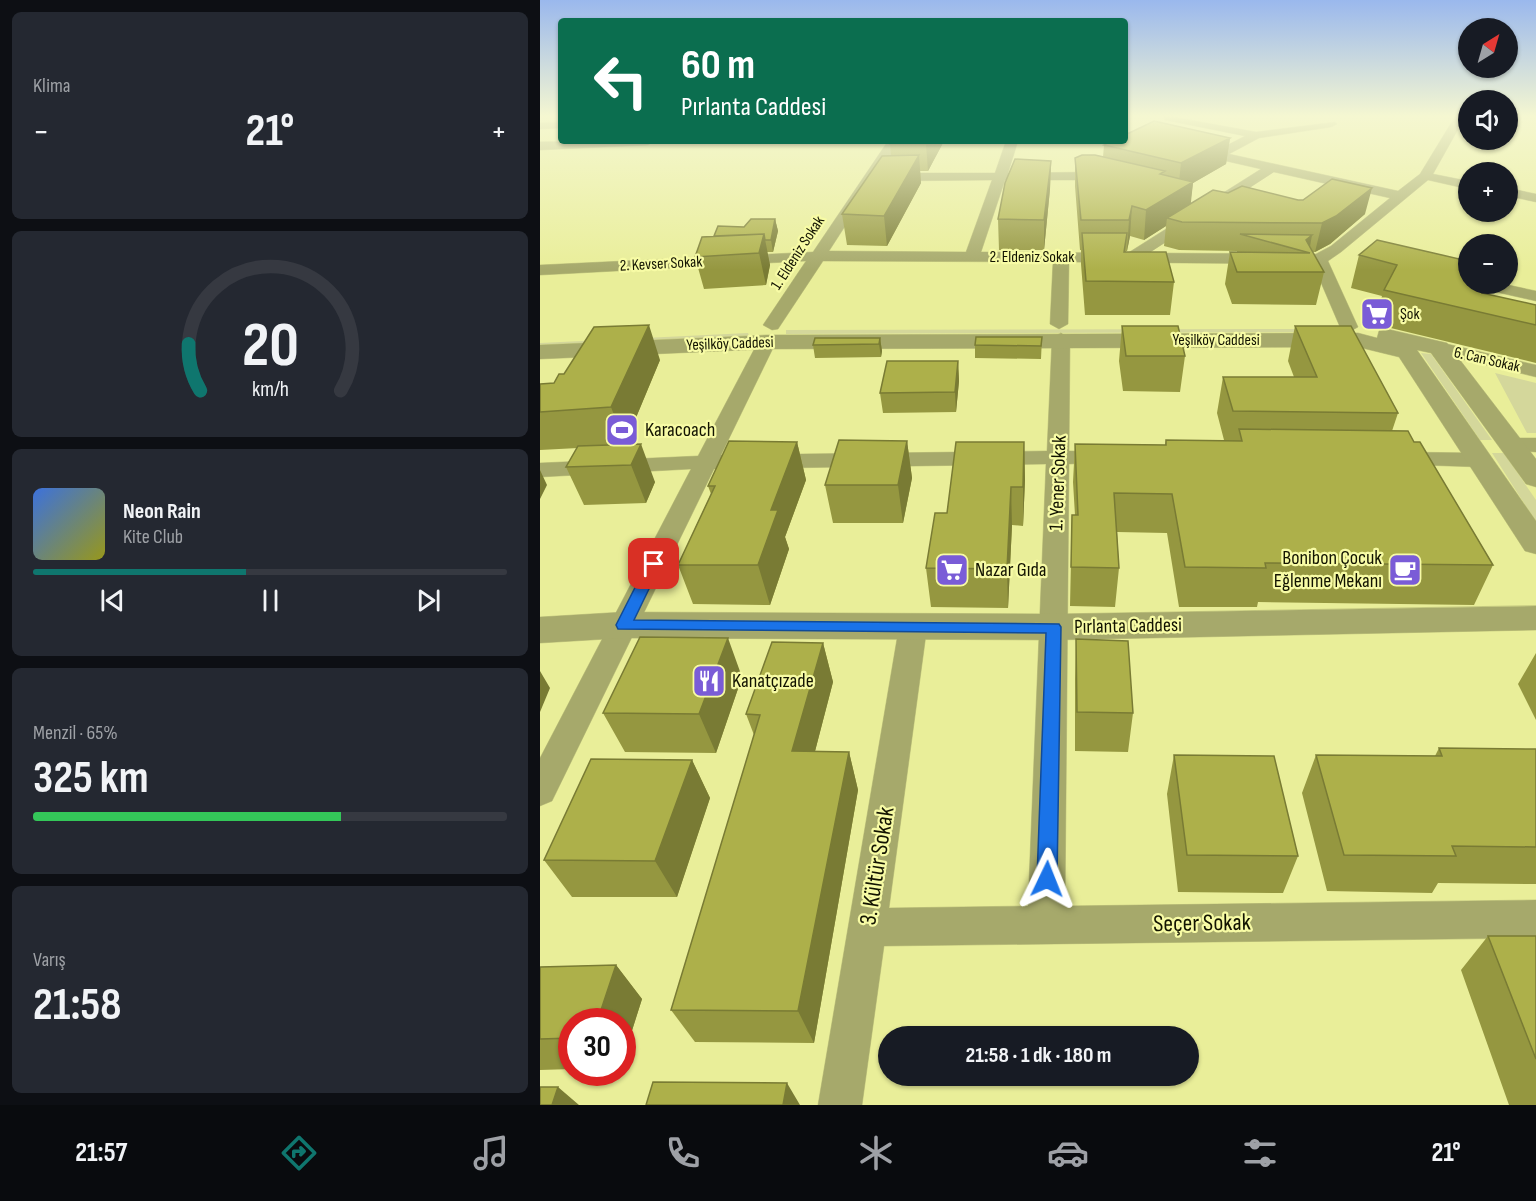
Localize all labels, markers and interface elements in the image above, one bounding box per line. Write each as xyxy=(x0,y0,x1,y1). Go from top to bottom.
north arrow xyxy=(1458,18,1518,78)
map controls xyxy=(1458,18,1518,294)
text: 60 m xyxy=(681,40,755,91)
icon: left xyxy=(582,42,660,120)
text: Klima xyxy=(33,74,71,98)
button: sound xyxy=(1458,90,1518,150)
text: Pırlanta Caddesi xyxy=(681,91,826,123)
text: 21° xyxy=(246,104,294,159)
text: − xyxy=(33,112,49,152)
text: + xyxy=(491,112,507,152)
button: + xyxy=(1458,162,1518,222)
street label: 1. Eldeniz Sokak xyxy=(767,212,829,294)
button: − xyxy=(1458,234,1518,294)
street label: 2. Eldeniz Sokak xyxy=(990,248,1074,267)
street label: 2. Kevser Sokak xyxy=(619,252,703,276)
supermarket icon: Şok xyxy=(1359,296,1395,332)
place label: Şok xyxy=(1400,305,1420,324)
text: 20 xyxy=(241,309,299,384)
street label: Yeşilköy Caddesi xyxy=(1172,331,1260,350)
street label: Yeşilköy Caddesi xyxy=(686,333,774,355)
street label: 6. Can Sokak xyxy=(1452,343,1522,377)
text: km/h xyxy=(251,377,289,402)
sports icon: Karacoach xyxy=(604,412,640,448)
place label: Karacoach xyxy=(645,418,715,442)
street label: 1. Yener Sokak xyxy=(1044,435,1072,531)
text: Neon Rain xyxy=(123,498,201,525)
text: Kite Club xyxy=(123,525,183,549)
pin xyxy=(628,538,679,589)
place label: Bonibon Çocuk Eğlenme Mekanı xyxy=(1274,546,1382,593)
icon: arrive xyxy=(637,547,670,580)
supermarket icon: Nazar Gıda xyxy=(934,552,970,588)
cafe icon: Bonibon Çocuk Eğlenme Mekanı xyxy=(1387,552,1423,588)
place label: Nazar Gıda xyxy=(975,558,1046,582)
icon: previous xyxy=(96,584,129,617)
icon: pause xyxy=(254,584,287,617)
icon: next xyxy=(412,584,445,617)
street label: Pırlanta Caddesi xyxy=(1074,613,1182,639)
restaurant icon: Kanatçızade xyxy=(691,663,727,699)
place label: Kanatçızade xyxy=(732,669,814,693)
text: Menzil · 65% xyxy=(33,721,118,745)
text: 325 km xyxy=(33,751,149,806)
street label: 3. Kültür Sokak xyxy=(853,805,901,927)
position arrow xyxy=(1015,847,1079,911)
street label: Seçer Sokak xyxy=(1153,908,1251,938)
text: Varış xyxy=(33,948,66,972)
text: 21:58 xyxy=(33,978,121,1033)
speed limit sign: 30 xyxy=(558,1008,636,1086)
text: 21:58 · 1 dk · 180 m xyxy=(966,1042,1111,1069)
icon: directions xyxy=(278,1132,320,1174)
icon: music xyxy=(470,1132,512,1174)
icon: phone xyxy=(662,1132,704,1174)
icon: climate xyxy=(855,1132,897,1174)
icon: car xyxy=(1047,1132,1089,1174)
icon: filters xyxy=(1239,1132,1281,1174)
text: 21:57 xyxy=(75,1137,127,1169)
text: 21° xyxy=(1431,1137,1461,1169)

